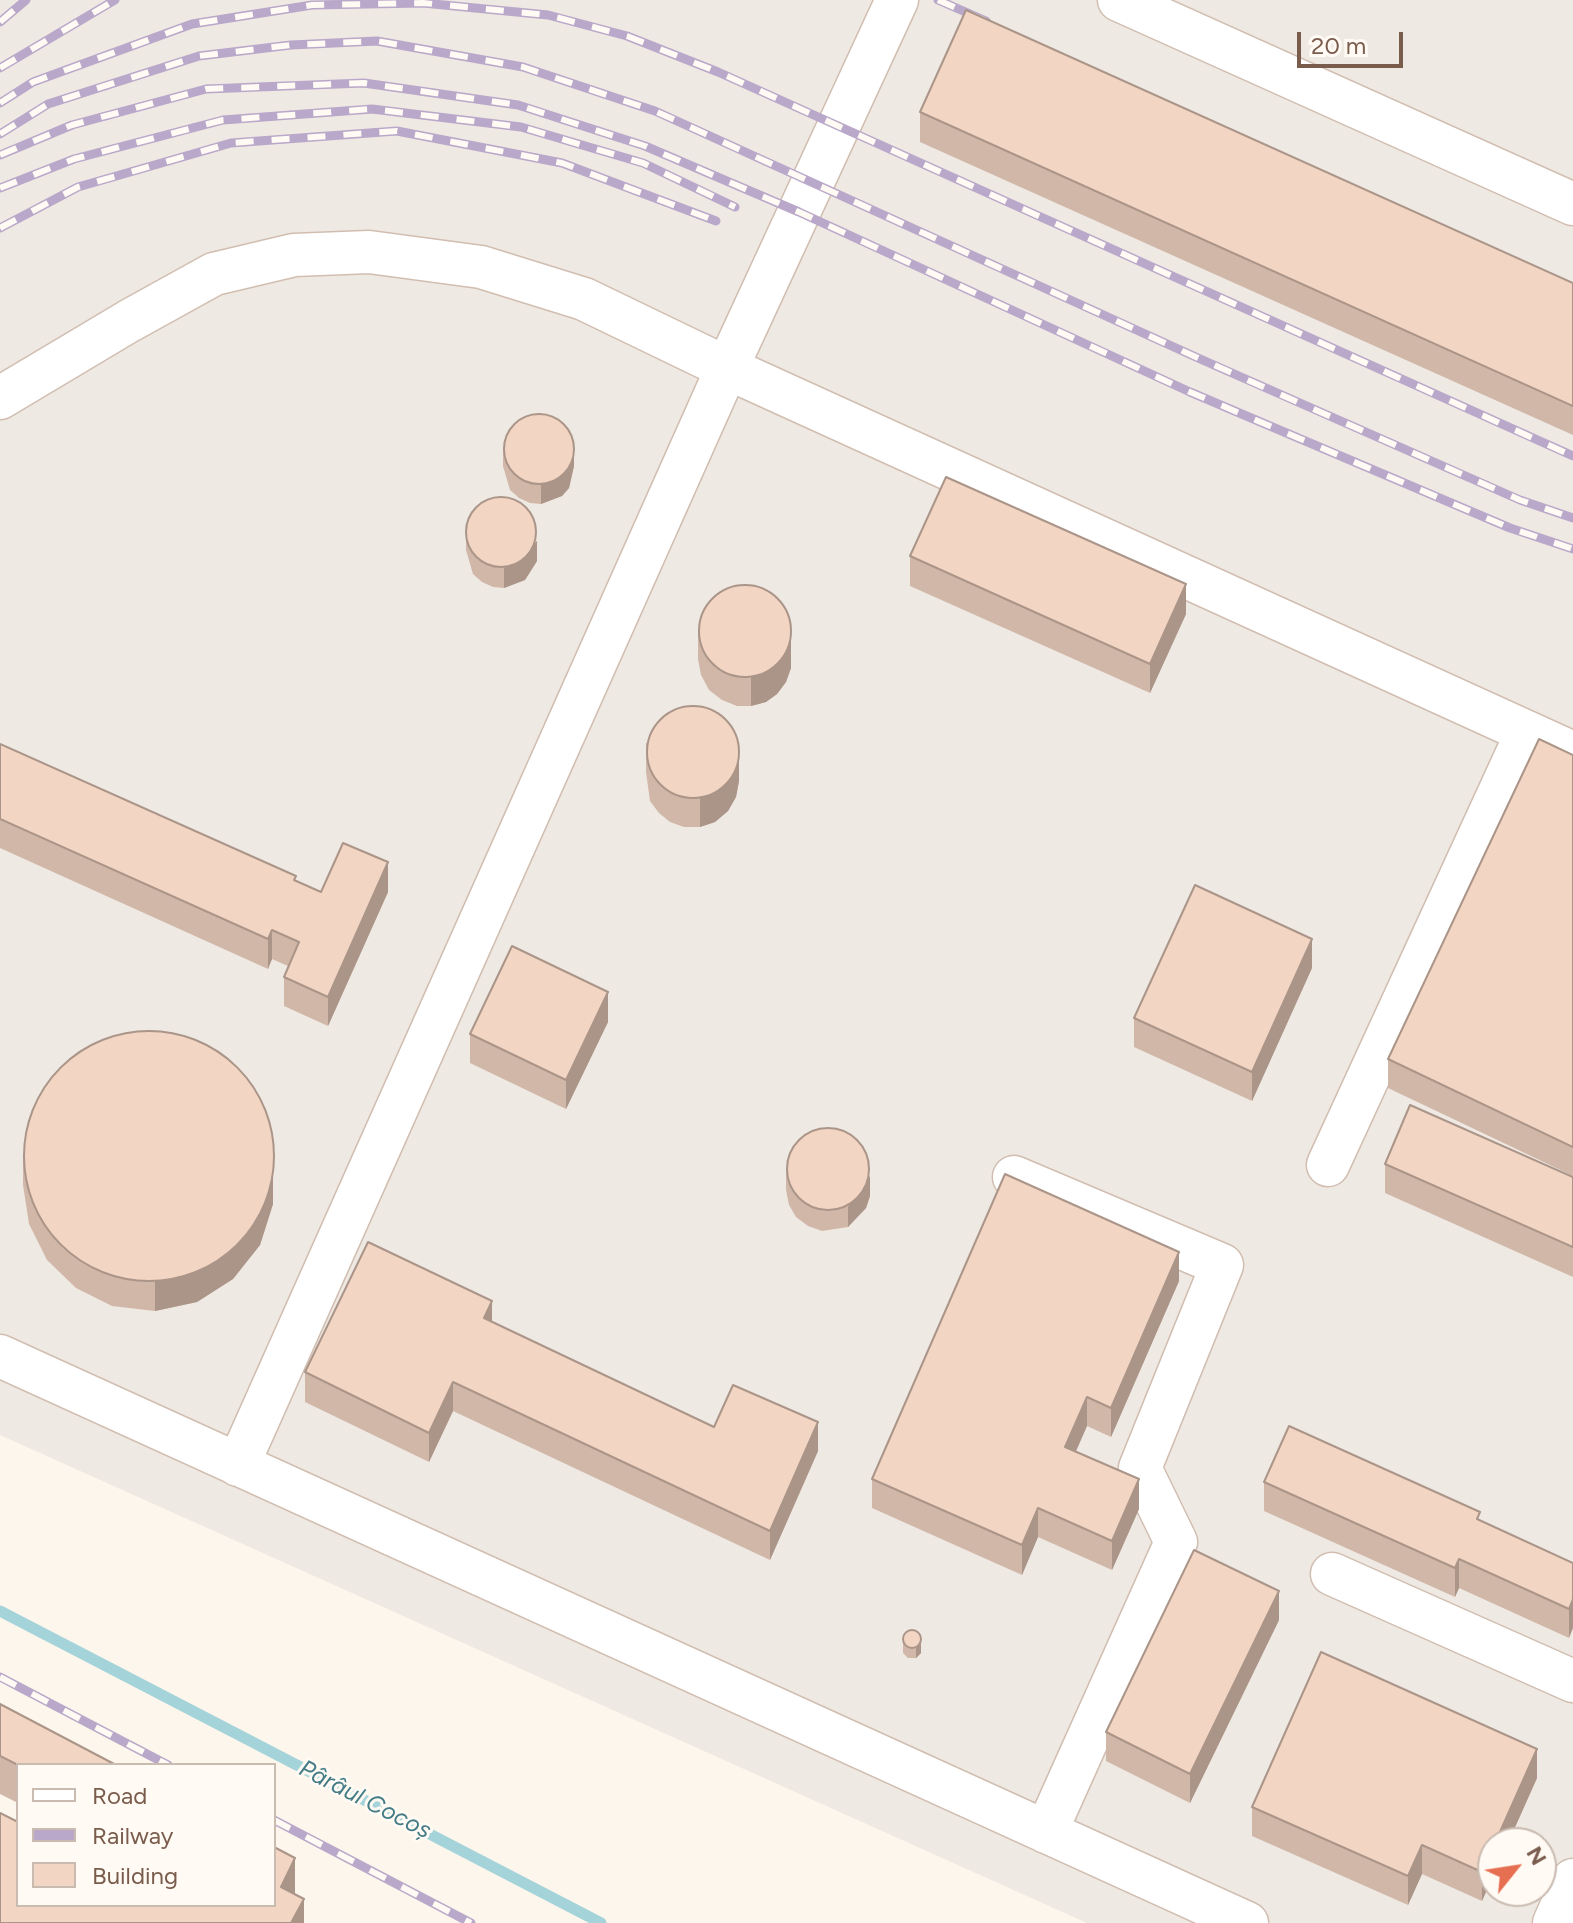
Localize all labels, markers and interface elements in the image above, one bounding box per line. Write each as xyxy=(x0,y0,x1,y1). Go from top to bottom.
scale bar xyxy=(1301,16,1407,66)
text: 20 m xyxy=(1311,31,1366,60)
water label: Pârâul Cocoș xyxy=(294,1754,436,1846)
legend xyxy=(16,1763,276,1907)
text: Road xyxy=(92,1781,147,1810)
text: Railway xyxy=(92,1821,173,1850)
north arrow xyxy=(1477,1827,1557,1907)
text: N xyxy=(1521,1842,1552,1870)
text: Building xyxy=(92,1861,178,1890)

